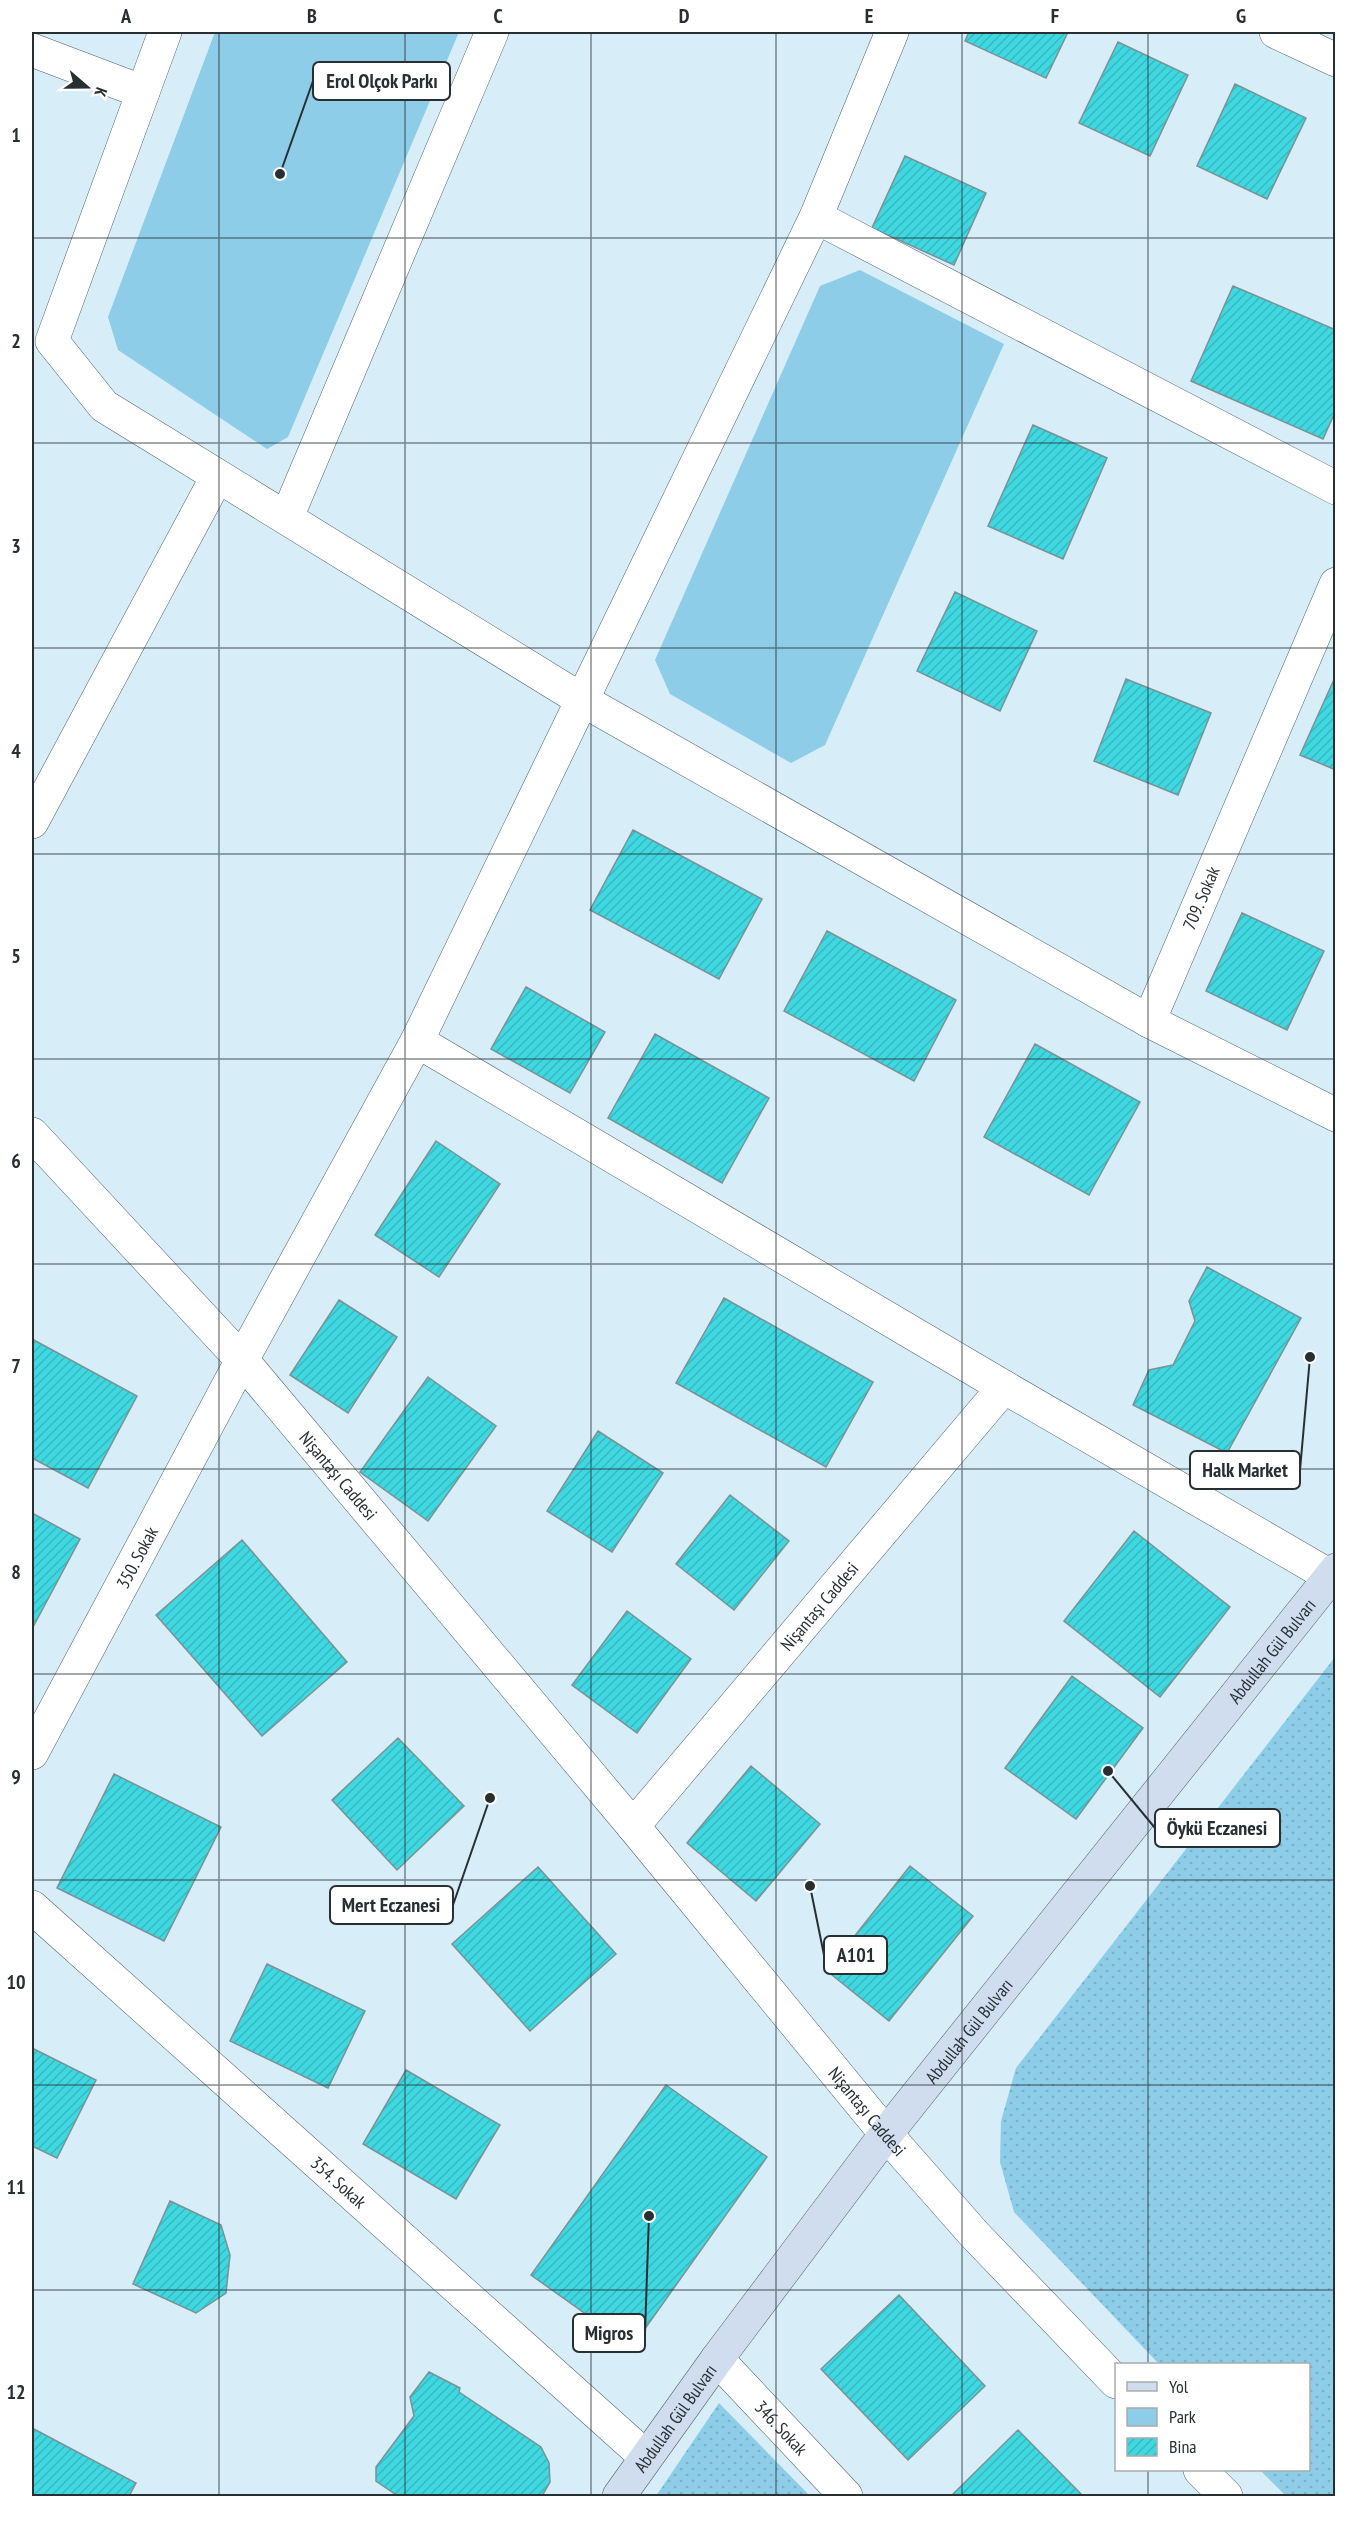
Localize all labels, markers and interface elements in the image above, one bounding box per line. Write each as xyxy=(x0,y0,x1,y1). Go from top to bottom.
text: A xyxy=(120,3,132,29)
text: B xyxy=(307,3,317,29)
text: C xyxy=(493,3,503,29)
text: D xyxy=(679,3,690,29)
text: E xyxy=(865,3,873,29)
text: F xyxy=(1051,3,1059,29)
text: G xyxy=(1236,3,1246,29)
north arrow xyxy=(57,57,117,117)
callout: Erol Olçok Parkı xyxy=(313,62,450,100)
text: Erol Olçok Parkı xyxy=(326,68,438,94)
text: K xyxy=(90,85,112,100)
text: 1 xyxy=(11,122,21,148)
text: 2 xyxy=(11,328,21,354)
text: 3 xyxy=(11,533,21,559)
text: 4 xyxy=(11,738,21,764)
street label: 709. Sokak xyxy=(1177,863,1225,933)
text: 5 xyxy=(11,943,21,969)
text: 6 xyxy=(11,1148,21,1174)
text: 7 xyxy=(11,1353,21,1379)
street label: Nişantaşı Caddesi xyxy=(295,1426,383,1524)
callout: Halk Market xyxy=(1190,1451,1300,1489)
text: Halk Market xyxy=(1202,1457,1288,1483)
street label: 350. Sokak xyxy=(111,1522,163,1592)
street label: Nişantaşı Caddesi xyxy=(775,1557,863,1655)
text: 8 xyxy=(11,1559,21,1585)
street label: Abdullah Gül Bulvarı xyxy=(1223,1594,1320,1708)
text: 9 xyxy=(11,1764,21,1790)
callout: Öykü Eczanesi xyxy=(1155,1809,1280,1847)
text: Öykü Eczanesi xyxy=(1167,1815,1267,1841)
callout: Mert Eczanesi xyxy=(330,1886,453,1924)
text: Mert Eczanesi xyxy=(342,1892,440,1918)
callout: A101 xyxy=(824,1936,887,1974)
text: A101 xyxy=(836,1942,875,1968)
text: 10 xyxy=(6,1969,26,1995)
street label: Abdullah Gül Bulvarı xyxy=(920,1974,1017,2088)
street label: Nişantaşı Caddesi xyxy=(824,2062,911,2160)
street label: 354. Sokak xyxy=(306,2151,371,2213)
text: 11 xyxy=(6,2174,26,2200)
callout: Migros xyxy=(573,2314,645,2352)
text: Migros xyxy=(585,2320,633,2346)
street label: Abdullah Gül Bulvarı xyxy=(628,2359,721,2476)
legend xyxy=(1115,2363,1310,2471)
text: Yol xyxy=(1169,2375,1189,2398)
text: 12 xyxy=(6,2379,26,2405)
street label: 346. Sokak xyxy=(750,2395,813,2460)
text: Park xyxy=(1169,2405,1196,2428)
text: Bina xyxy=(1169,2435,1197,2458)

